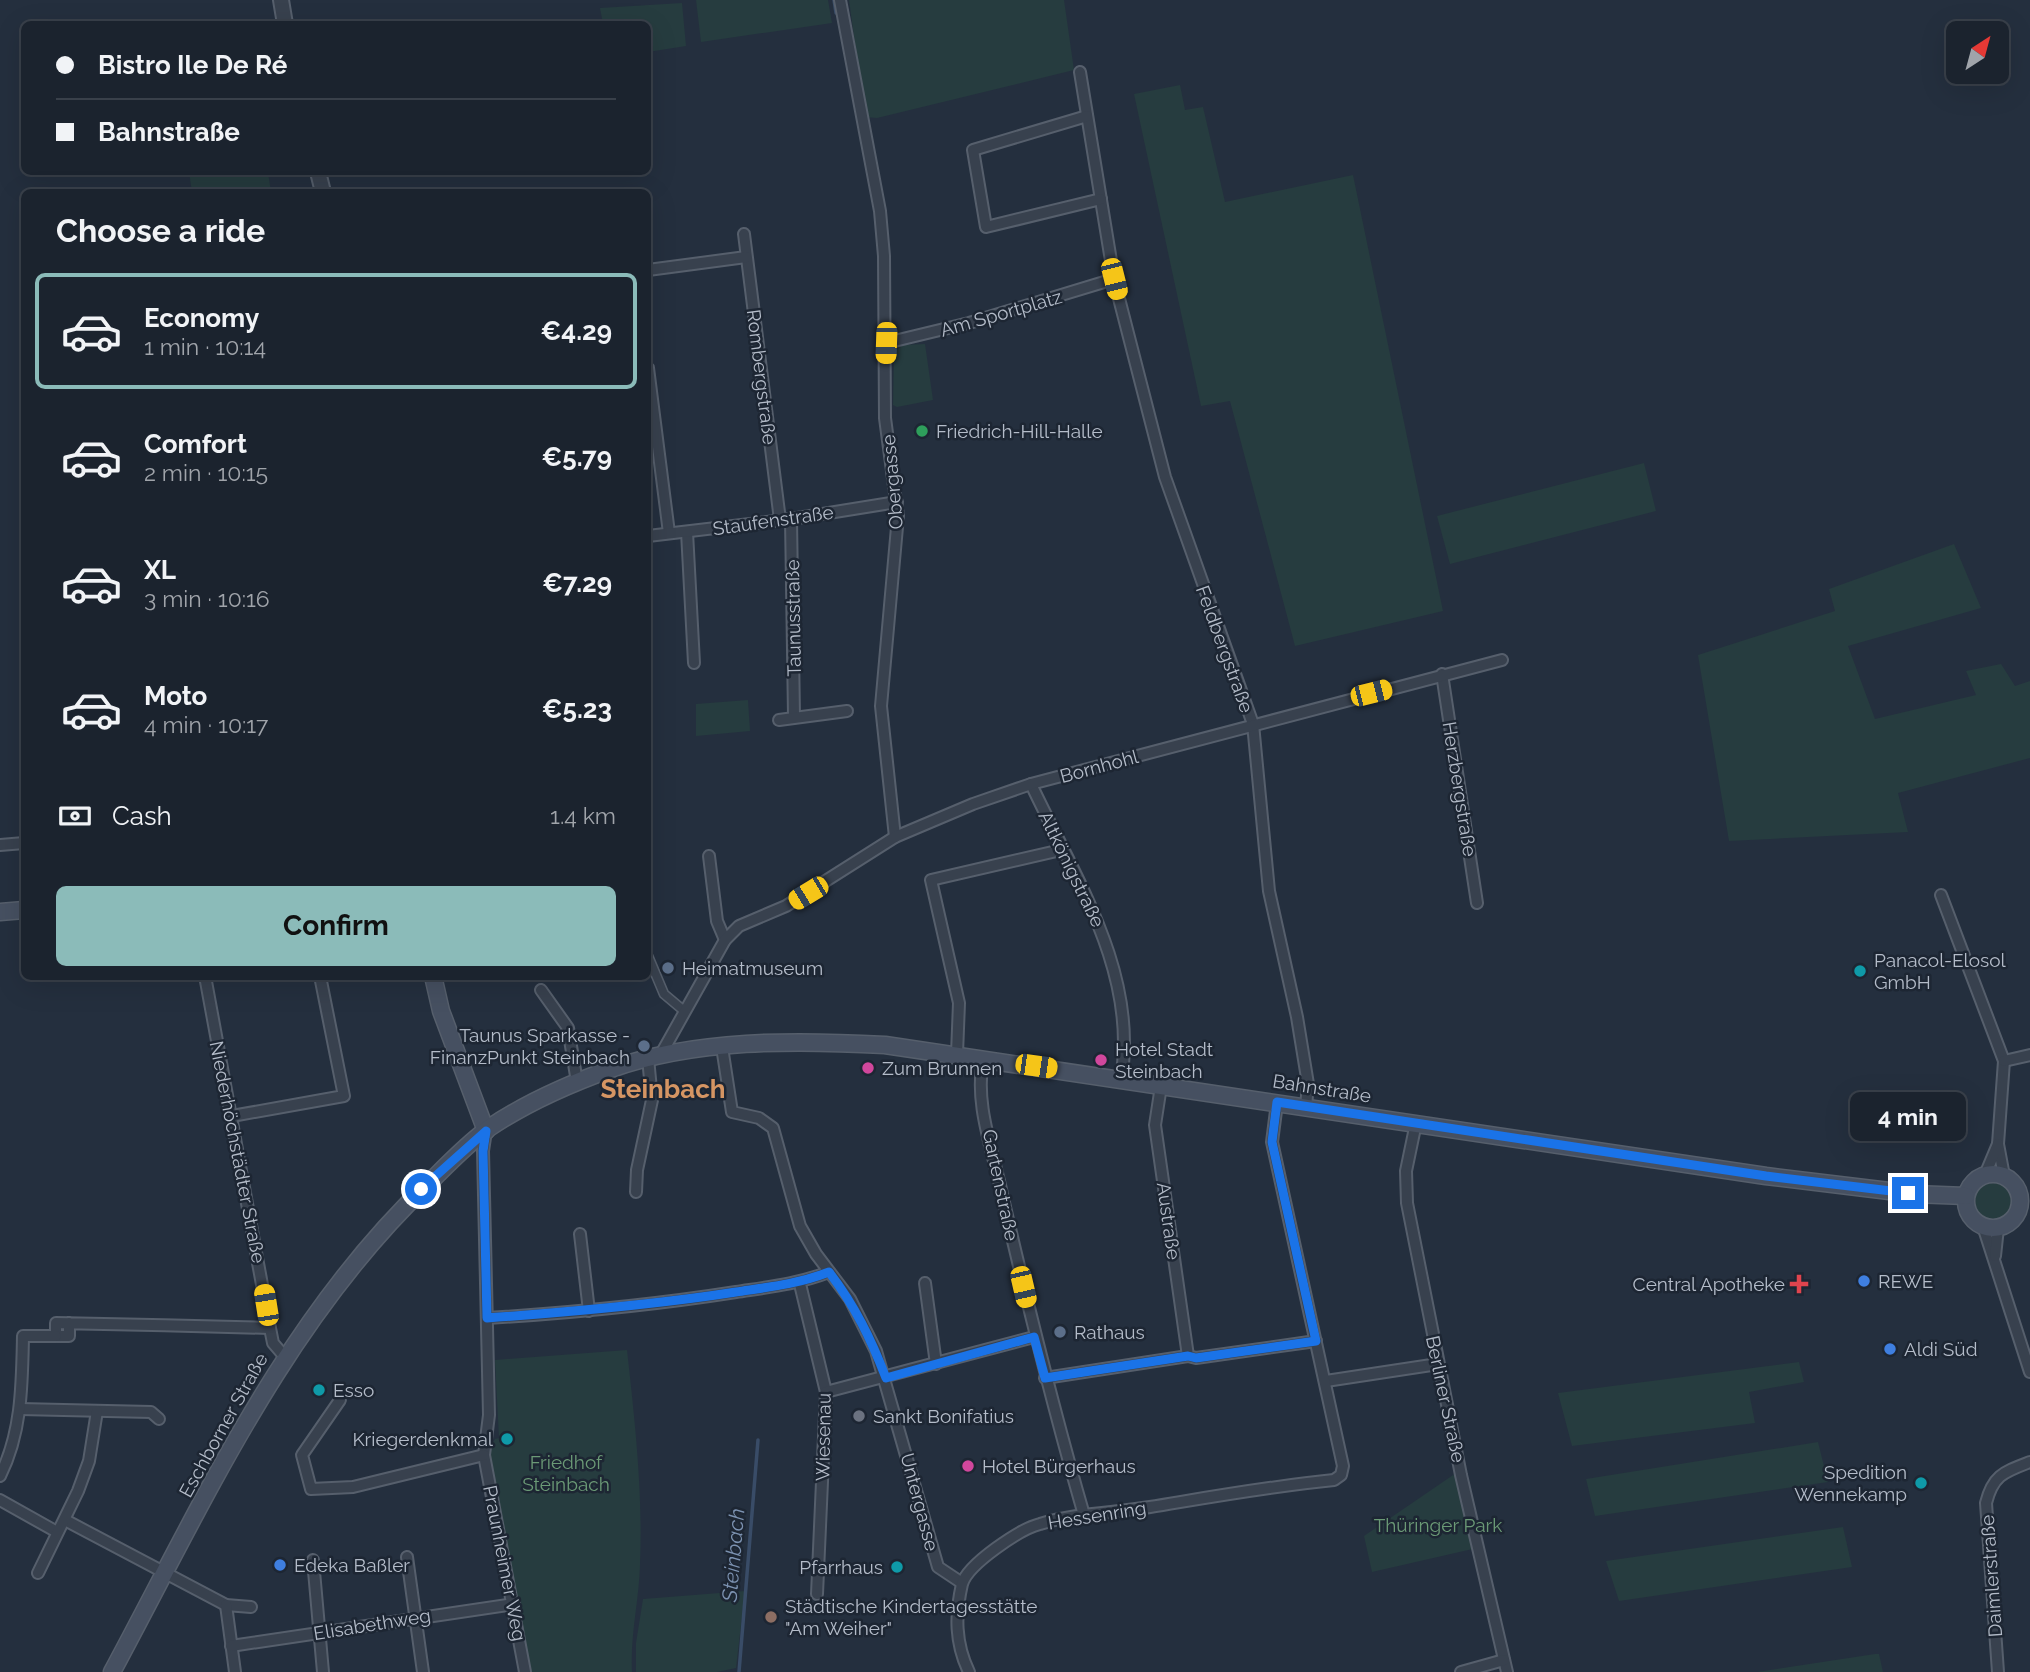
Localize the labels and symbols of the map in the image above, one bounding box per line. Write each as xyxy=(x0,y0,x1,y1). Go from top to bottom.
north arrow xyxy=(1946,21,2009,84)
car xyxy=(1099,256,1130,302)
street label: Am Sportplatz xyxy=(938,285,1064,341)
street label: Rombergstraße xyxy=(743,308,781,446)
car xyxy=(875,322,898,364)
place label: Friedrich-Hill-Halle xyxy=(936,420,1103,442)
marker: Friedrich-Hill-Halle xyxy=(914,423,930,439)
street label: Obergasse xyxy=(877,434,907,530)
street label: Staufenstraße xyxy=(711,501,835,539)
street label: Taunusstraße xyxy=(781,559,805,677)
street label: Feldbergstraße xyxy=(1192,582,1258,716)
car xyxy=(1349,678,1394,708)
street label: Herzbergstraße xyxy=(1438,720,1482,858)
street label: Bornhohl xyxy=(1057,745,1141,787)
street label: Altkönigstraße xyxy=(1034,807,1110,931)
car xyxy=(785,873,832,913)
place label: Panacol-Elosol GmbH xyxy=(1874,949,2007,993)
place label: Heimatmuseum xyxy=(682,957,823,979)
marker: Heimatmuseum xyxy=(660,960,676,976)
marker: Panacol-Elosol GmbH xyxy=(1852,963,1868,979)
place label: Taunus Sparkasse - FinanzPunkt Steinbach xyxy=(430,1024,630,1068)
marker: Taunus Sparkasse - FinanzPunkt Steinbach xyxy=(636,1038,652,1054)
place label: Hotel Stadt Steinbach xyxy=(1115,1038,1214,1082)
street label: Niederhöchstädter Straße xyxy=(206,1039,270,1265)
marker: Hotel Stadt Steinbach xyxy=(1093,1052,1109,1068)
car xyxy=(1014,1053,1059,1079)
place label: Zum Brunnen xyxy=(882,1057,1002,1079)
marker: Zum Brunnen xyxy=(860,1060,876,1076)
street label: Bahnstraße xyxy=(1271,1069,1373,1107)
district label: Steinbach xyxy=(600,1074,726,1104)
callout: 4 min xyxy=(1850,1092,1966,1140)
street label: Gartenstraße xyxy=(978,1127,1024,1243)
route start xyxy=(405,1173,437,1205)
route end xyxy=(1892,1177,1924,1209)
street label: Austraße xyxy=(1153,1181,1185,1261)
car xyxy=(1009,1264,1038,1310)
place label: REWE xyxy=(1878,1270,1933,1292)
place label: Central Apotheke xyxy=(1633,1273,1785,1295)
marker: REWE xyxy=(1856,1273,1872,1289)
marker: Central Apotheke xyxy=(1791,1276,1807,1292)
car xyxy=(253,1283,280,1327)
place label: Rathaus xyxy=(1074,1321,1145,1343)
marker: Rathaus xyxy=(1052,1324,1068,1340)
street label: Berliner Straße xyxy=(1422,1333,1470,1465)
place label: Aldi Süd xyxy=(1904,1338,1977,1360)
marker: Aldi Süd xyxy=(1882,1341,1898,1357)
street label: Eschborner Straße xyxy=(174,1349,272,1501)
place label: Esso xyxy=(333,1379,374,1401)
marker: Esso xyxy=(311,1382,327,1398)
street label: Wiesenau xyxy=(811,1393,835,1481)
place label: Sankt Bonifatius xyxy=(873,1405,1014,1427)
marker: Sankt Bonifatius xyxy=(851,1408,867,1424)
place label: Kriegerdenkmal xyxy=(352,1428,494,1450)
marker: Kriegerdenkmal xyxy=(499,1431,515,1447)
park label: Friedhof Steinbach xyxy=(522,1451,610,1495)
street label: Untergasse xyxy=(896,1451,944,1553)
place label: Hotel Bürgerhaus xyxy=(982,1455,1136,1477)
marker: Hotel Bürgerhaus xyxy=(960,1458,976,1474)
place label: Spedition Wennekamp xyxy=(1794,1461,1907,1505)
marker: Spedition Wennekamp xyxy=(1913,1475,1929,1491)
street label: Praunheimer Weg xyxy=(479,1483,531,1643)
street label: Hessenring xyxy=(1046,1496,1148,1534)
water label: Steinbach xyxy=(716,1507,750,1604)
park label: Thüringer Park xyxy=(1374,1514,1502,1536)
street label: Daimlerstraße xyxy=(1976,1514,2006,1638)
place label: Edeka Baßler xyxy=(294,1554,410,1576)
place label: Pfarrhaus xyxy=(799,1556,883,1578)
marker: Edeka Baßler xyxy=(272,1557,288,1573)
marker: Pfarrhaus xyxy=(889,1559,905,1575)
place label: Städtische Kindertagesstätte "Am Weiher" xyxy=(785,1595,1038,1639)
street label: Elisabethweg xyxy=(312,1604,432,1644)
marker: Städtische Kindertagesstätte "Am Weiher" xyxy=(763,1609,779,1625)

